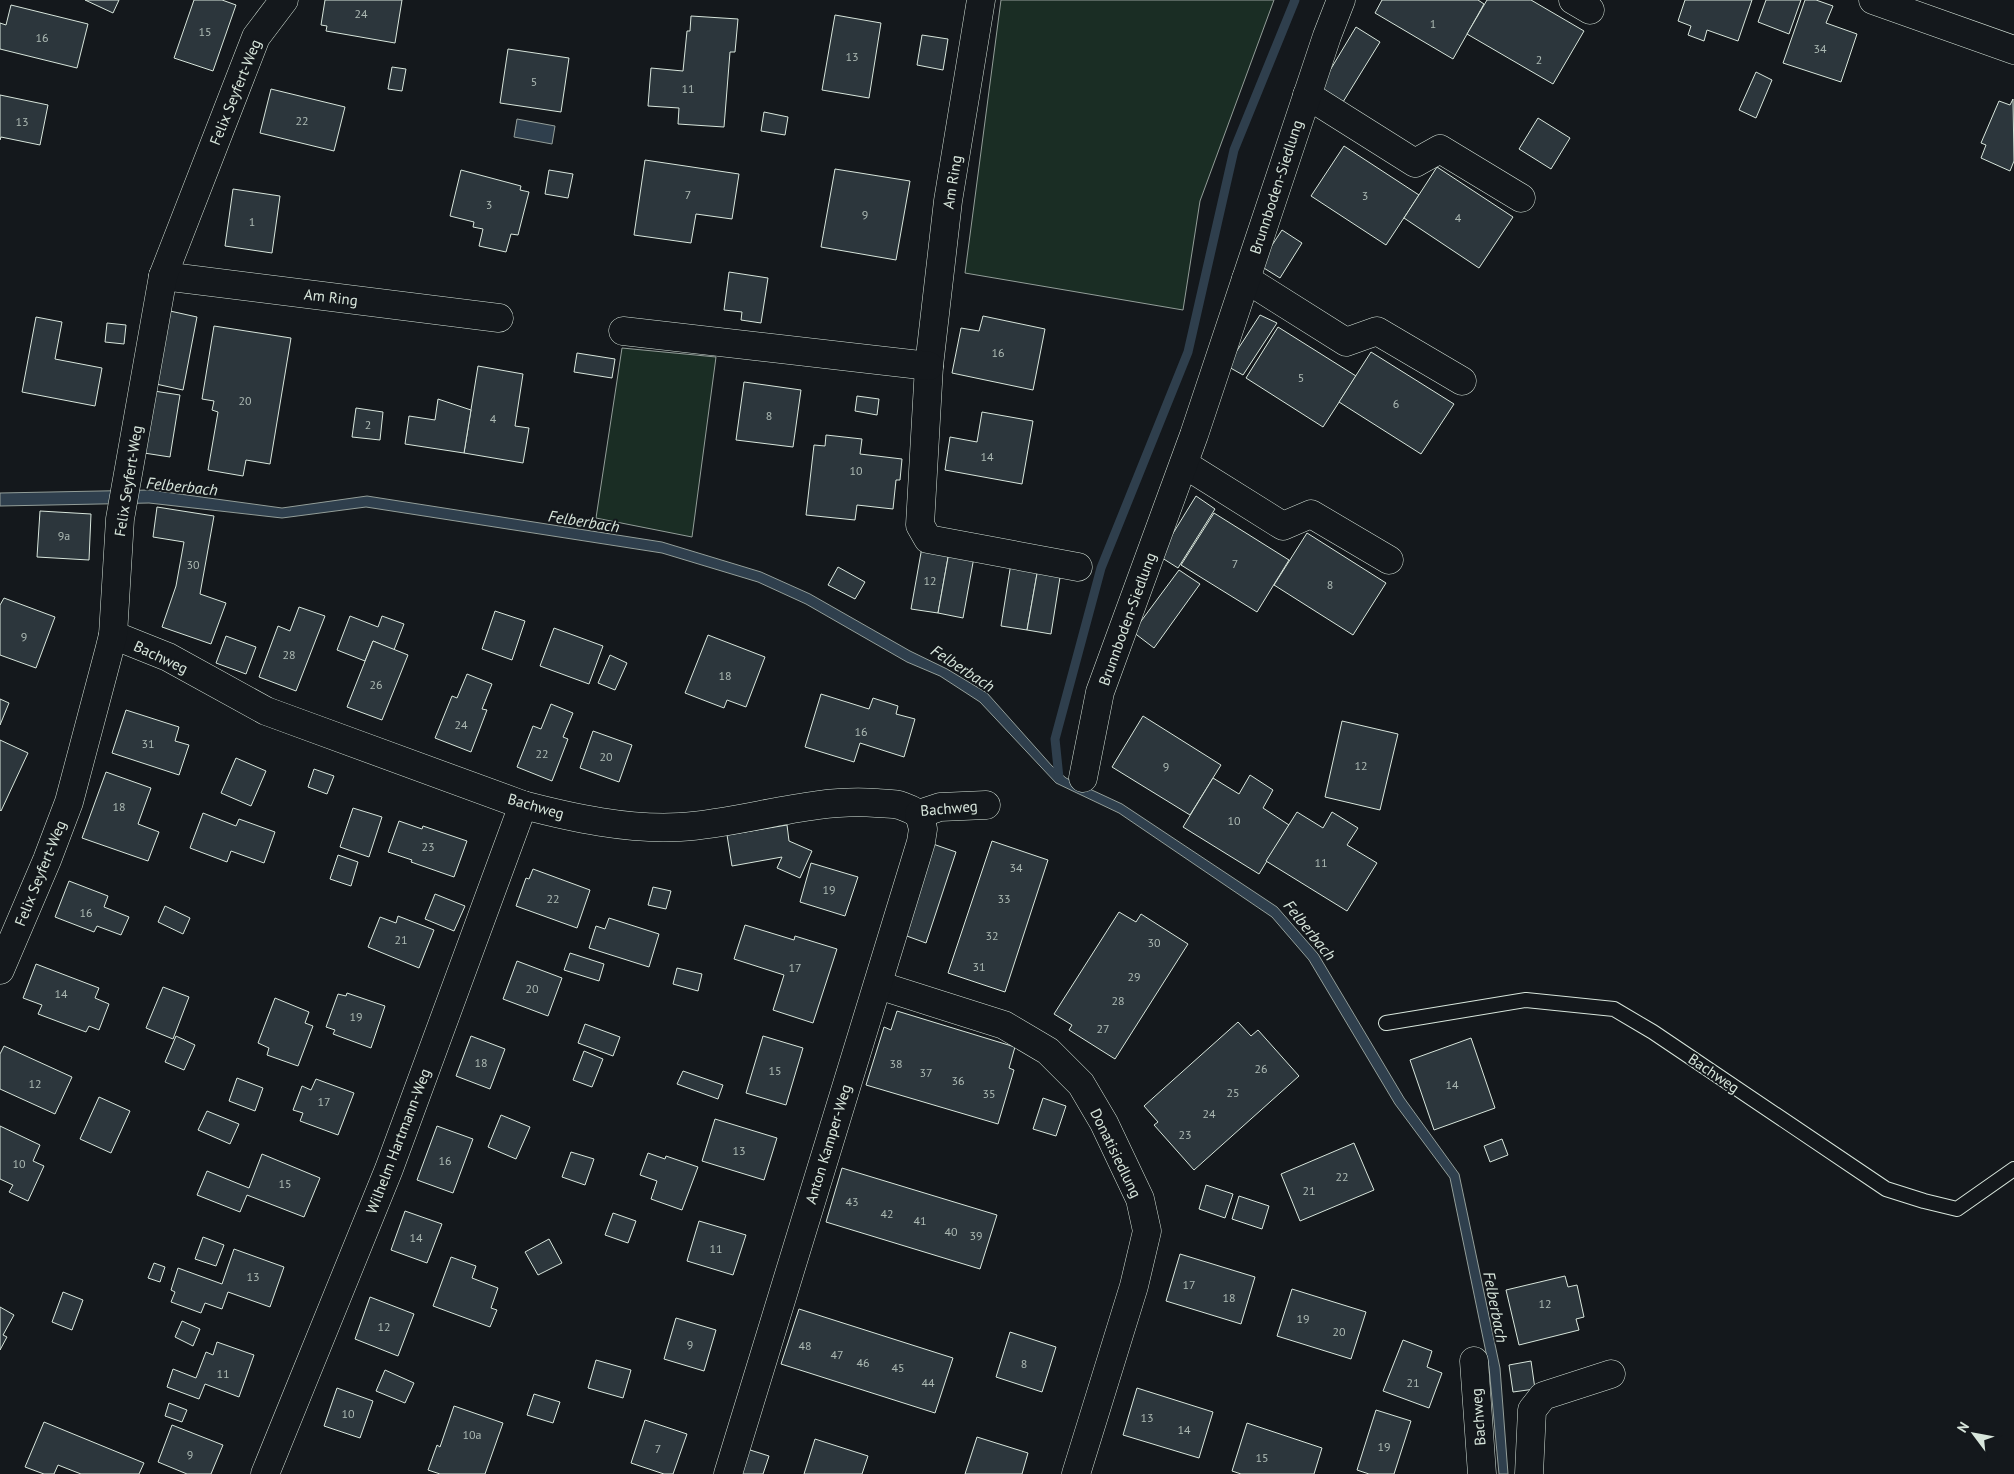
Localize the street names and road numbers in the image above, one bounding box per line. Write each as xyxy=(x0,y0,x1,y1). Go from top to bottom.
street label: Felix Seyfert-Weg xyxy=(205,36,265,148)
street label: Brunnboden-Siedlung xyxy=(1245,117,1307,257)
street label: Am Ring xyxy=(938,154,966,210)
street label: Am Ring xyxy=(303,284,359,310)
street label: Felix Seyfert-Weg xyxy=(110,424,146,538)
street label: Brunnboden-Siedlung xyxy=(1094,550,1160,688)
street label: Bachweg xyxy=(131,636,191,678)
street label: Bachweg xyxy=(506,789,566,823)
street label: Bachweg xyxy=(920,796,978,820)
street label: Felix Seyfert-Weg xyxy=(10,817,70,929)
street label: Bachweg xyxy=(1685,1049,1743,1097)
street label: Wilhelm Hartmann-Weg xyxy=(362,1066,434,1216)
street label: Anton Kamper-Weg xyxy=(801,1082,855,1206)
street label: Donatisiedlung xyxy=(1086,1105,1146,1201)
street label: Bachweg xyxy=(1467,1388,1489,1446)

